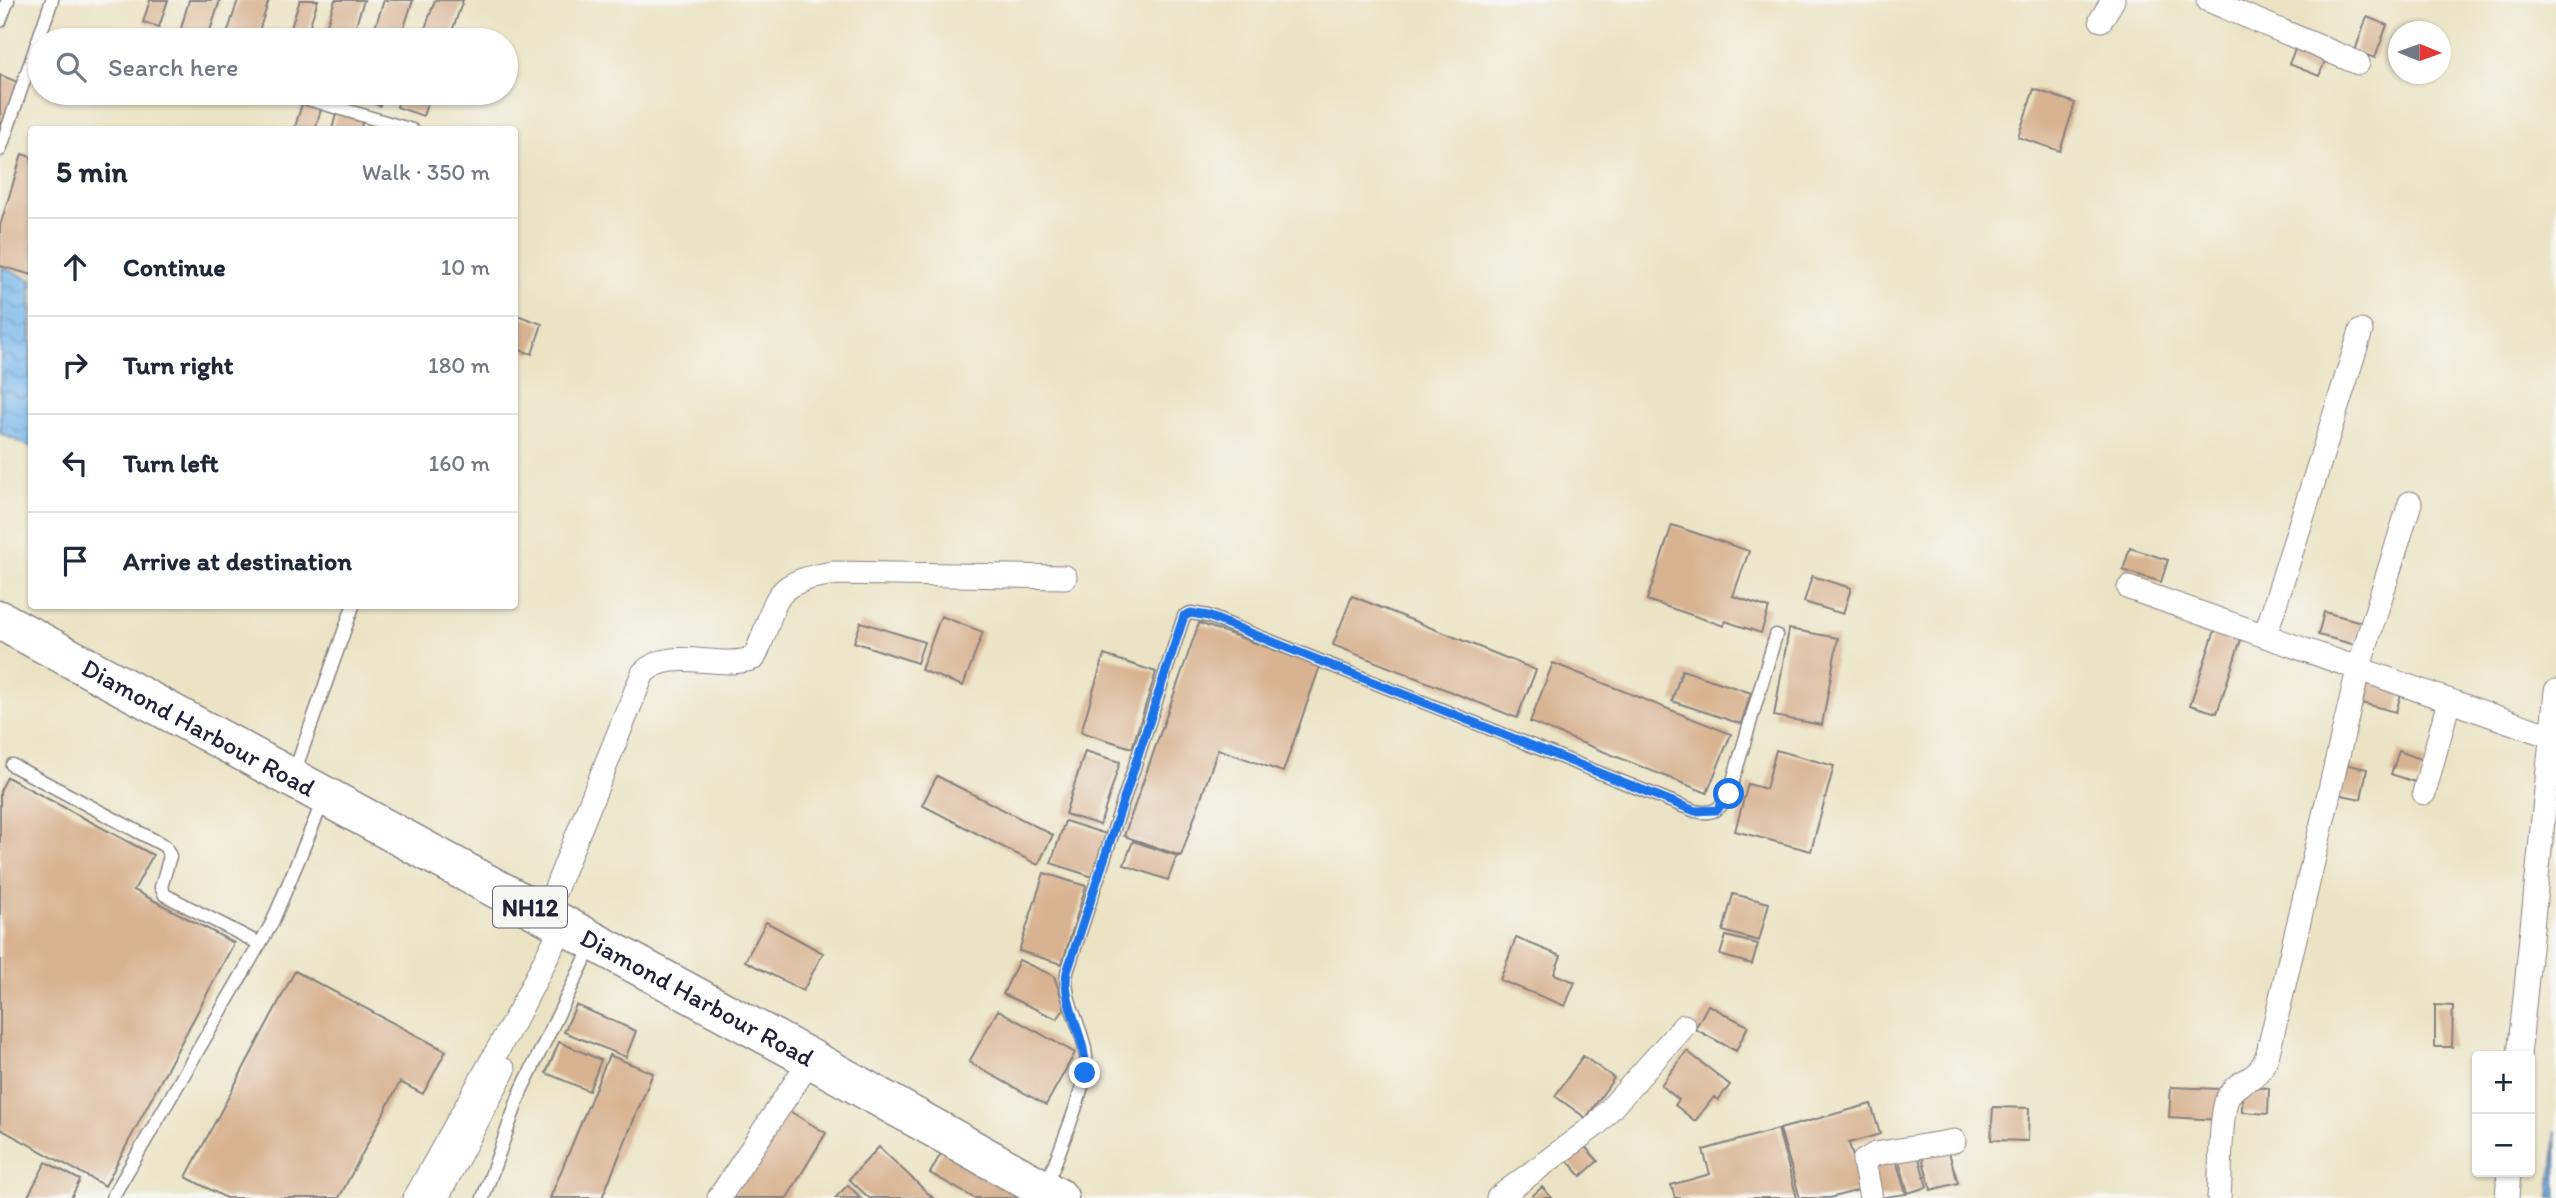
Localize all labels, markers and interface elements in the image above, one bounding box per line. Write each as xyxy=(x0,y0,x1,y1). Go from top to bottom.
north arrow xyxy=(2388,21,2451,84)
search box xyxy=(28,28,518,105)
icon: search xyxy=(52,48,90,86)
text: Search here xyxy=(108,51,238,83)
text: 5 min xyxy=(56,153,127,190)
text: Walk · 350 m xyxy=(362,158,490,186)
icon: ahead xyxy=(56,248,94,286)
text: Continue xyxy=(123,251,226,283)
text: 10 m xyxy=(441,253,490,281)
icon: right xyxy=(56,346,94,384)
text: Turn right xyxy=(123,349,234,381)
text: 180 m xyxy=(428,351,490,379)
icon: left xyxy=(56,444,94,482)
text: Turn left xyxy=(123,447,219,479)
text: 160 m xyxy=(428,449,490,477)
icon: arrive xyxy=(56,542,94,580)
text: Arrive at destination xyxy=(123,545,352,577)
street label: Diamond Harbour Road xyxy=(76,651,322,804)
route start xyxy=(1713,778,1744,809)
road number: NH12 xyxy=(493,887,567,928)
street label: Diamond Harbour Road xyxy=(575,921,820,1074)
map controls xyxy=(2472,1051,2535,1177)
button: + xyxy=(2472,1051,2535,1114)
route end xyxy=(1069,1057,1100,1088)
button: − xyxy=(2472,1114,2535,1177)

